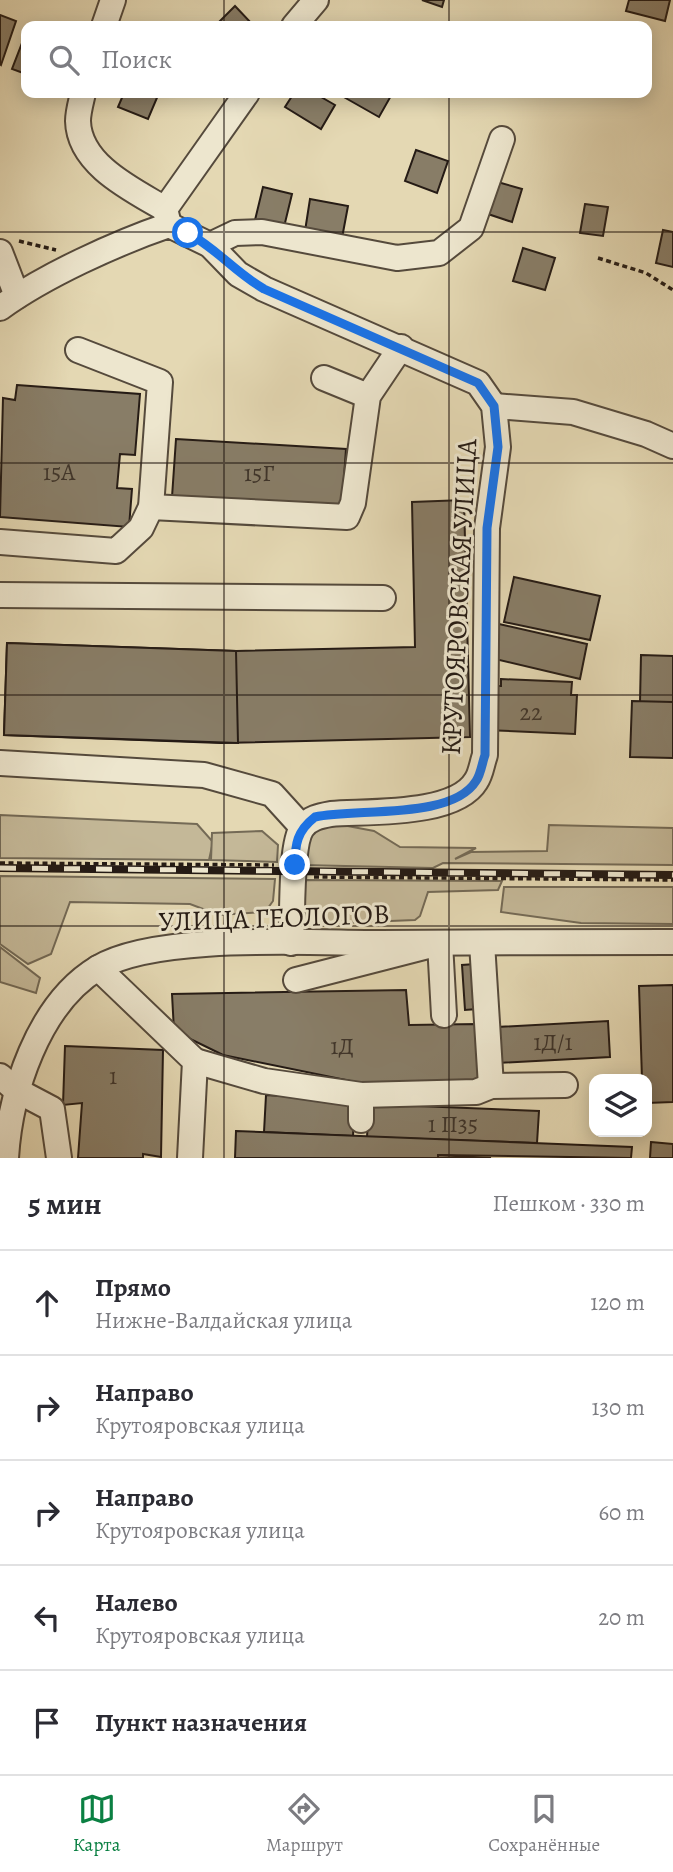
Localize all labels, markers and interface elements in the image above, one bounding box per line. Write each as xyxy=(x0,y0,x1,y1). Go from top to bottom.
search box xyxy=(21,21,652,98)
icon: search xyxy=(45,41,83,79)
text: Поиск xyxy=(101,42,172,77)
route start xyxy=(172,217,203,248)
street label: КРУТОЯРОВСКАЯ УЛИЦА xyxy=(432,437,486,756)
house number: 15А xyxy=(43,456,76,488)
house number: 15Г xyxy=(244,457,274,489)
house number: 22 xyxy=(520,696,542,728)
route end xyxy=(279,849,310,880)
street label: УЛИЦА ГЕОЛОГОВ xyxy=(158,895,390,941)
house number: 1Д/1 xyxy=(533,1026,573,1058)
house number: 1Д xyxy=(330,1030,354,1062)
house number: 1 xyxy=(109,1060,117,1092)
map controls xyxy=(589,1074,652,1137)
button: layers xyxy=(589,1074,652,1137)
house number: 1 П35 xyxy=(428,1108,478,1140)
text: 5 мин xyxy=(28,1184,102,1224)
text: Пешком · 330 m xyxy=(493,1188,645,1219)
text: Прямо xyxy=(95,1270,171,1305)
icon: ahead xyxy=(28,1284,66,1322)
text: 120 m xyxy=(590,1287,645,1318)
text: Нижне-Валдайская улица xyxy=(95,1305,352,1336)
text: Направо xyxy=(95,1375,194,1410)
icon: right xyxy=(28,1389,66,1427)
text: 130 m xyxy=(592,1392,645,1423)
text: Крутояровская улица xyxy=(95,1410,305,1441)
text: Направо xyxy=(95,1480,194,1515)
icon: right xyxy=(28,1494,66,1532)
text: 60 m xyxy=(598,1497,645,1528)
text: Крутояровская улица xyxy=(95,1515,305,1546)
text: Налево xyxy=(95,1585,178,1620)
icon: left xyxy=(28,1599,66,1637)
text: 20 m xyxy=(598,1602,645,1633)
text: Крутояровская улица xyxy=(95,1620,305,1651)
icon: arrive xyxy=(28,1704,66,1742)
text: Пункт назначения xyxy=(95,1705,307,1740)
tab: Карта xyxy=(73,1790,121,1858)
tab: Маршрут xyxy=(266,1790,343,1858)
tab: Сохранённые xyxy=(488,1790,600,1858)

